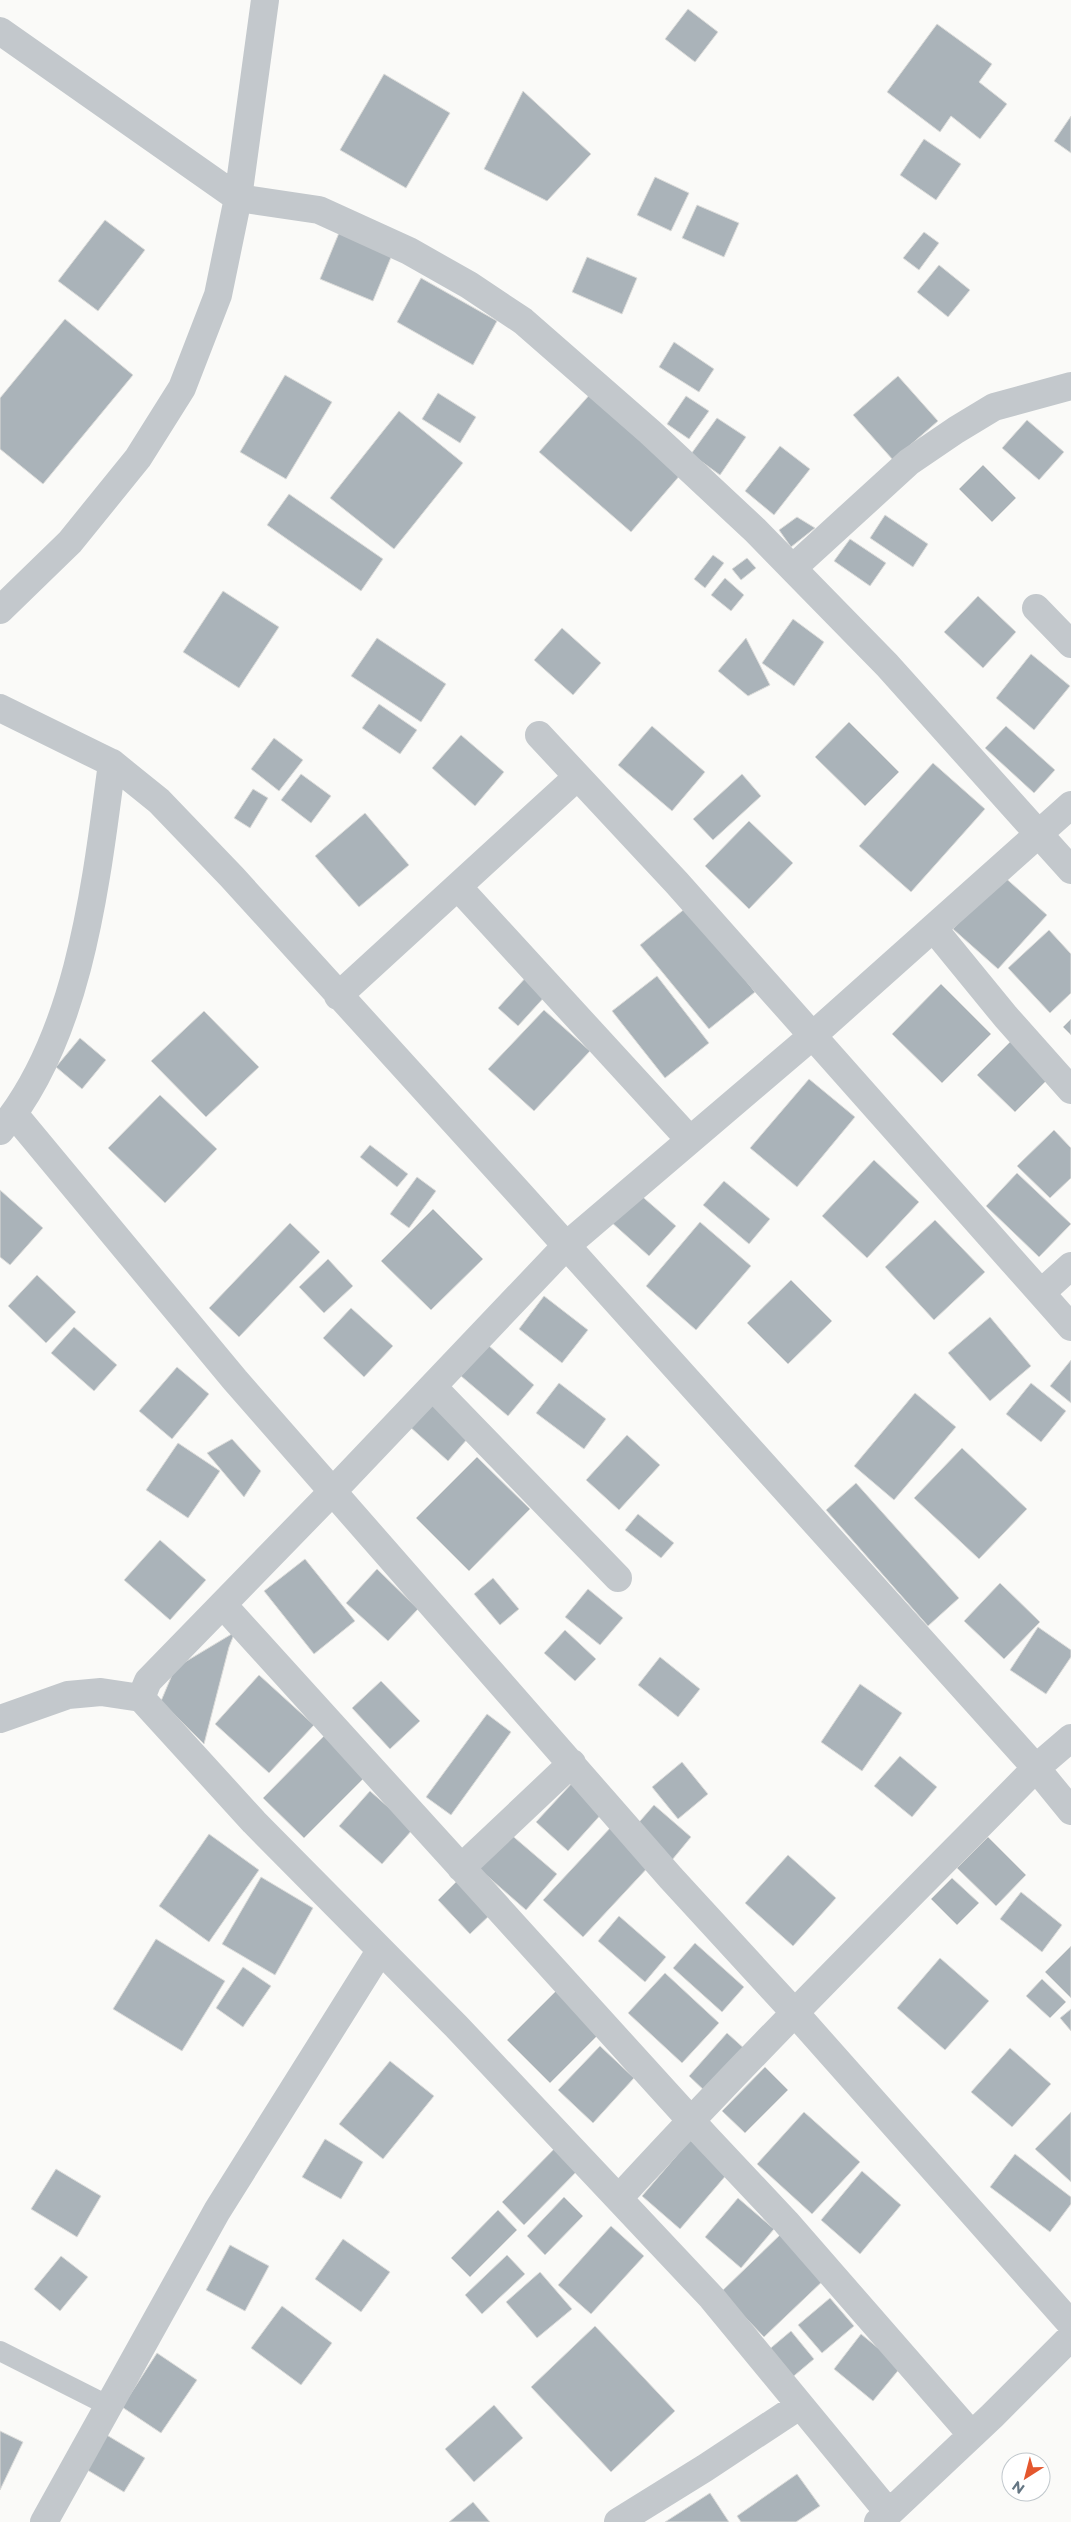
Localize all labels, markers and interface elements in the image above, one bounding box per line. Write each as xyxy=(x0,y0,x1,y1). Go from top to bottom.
north arrow xyxy=(1001,2452,1051,2502)
text: N xyxy=(1008,2477,1028,2498)

